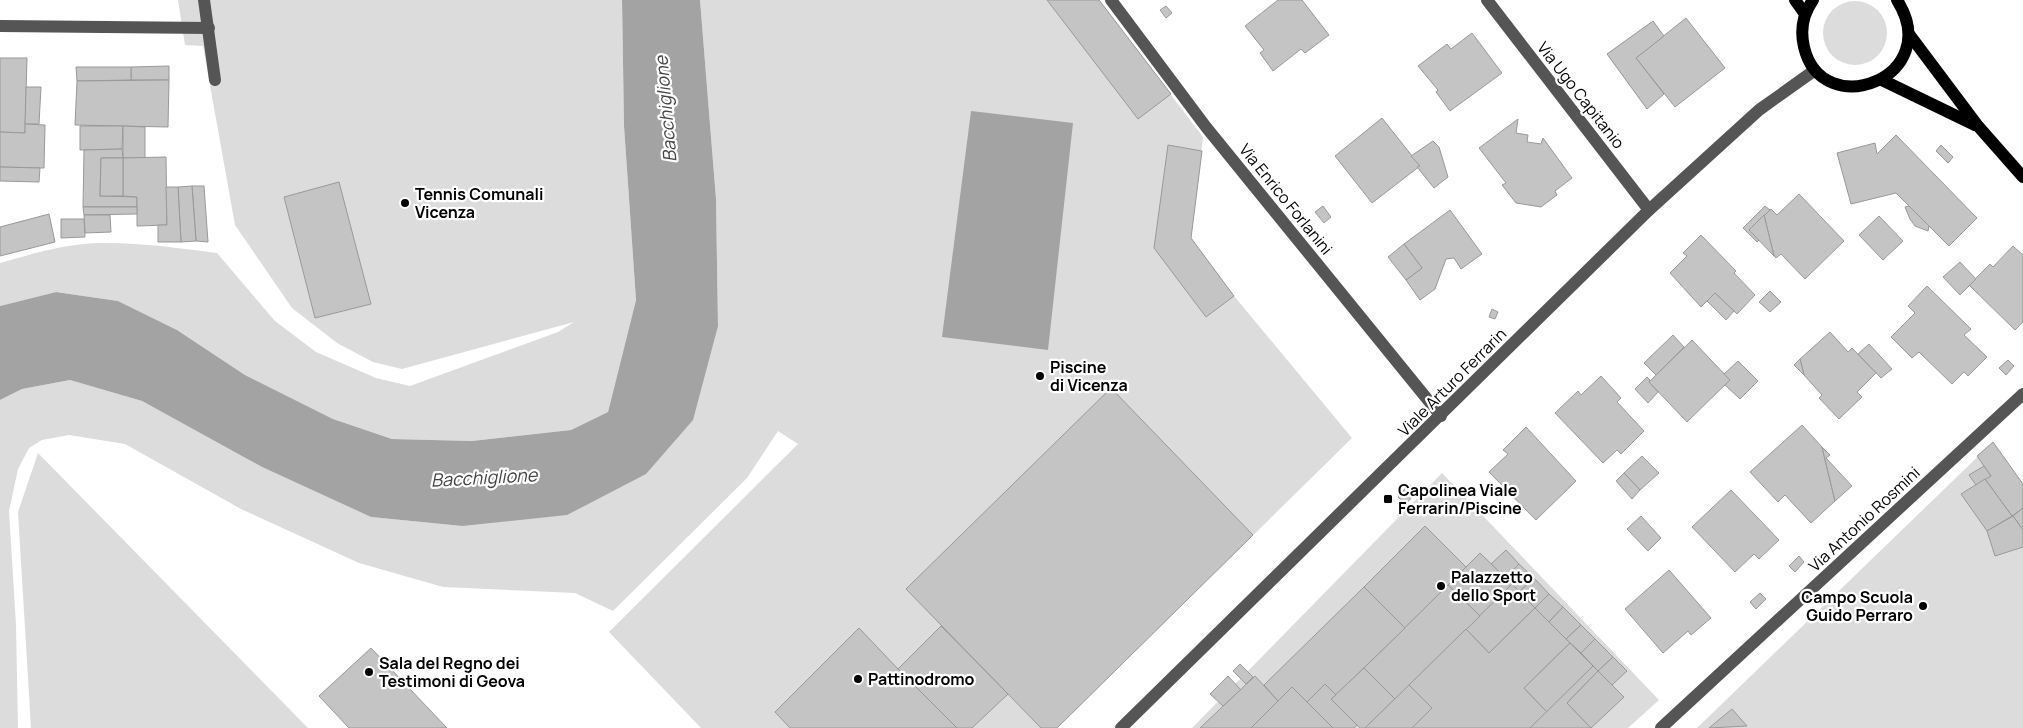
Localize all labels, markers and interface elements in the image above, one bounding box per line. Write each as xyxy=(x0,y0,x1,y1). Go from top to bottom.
street label: Via Ugo Capitanio xyxy=(1532,37,1630,153)
water label: Bacchiglione xyxy=(648,54,682,163)
street label: Via Enrico Forlanini xyxy=(1234,139,1338,259)
place label: Tennis Comunali Vicenza xyxy=(415,183,543,223)
marker: Tennis Comunali Vicenza xyxy=(399,197,411,209)
street label: Viale Arturo Ferrarin xyxy=(1393,323,1511,441)
place label: Piscine di Vicenza xyxy=(1050,356,1128,396)
marker: Piscine di Vicenza xyxy=(1034,370,1046,382)
water label: Bacchiglione xyxy=(430,462,539,492)
street label: Via Antonio Rosmini xyxy=(1804,462,1924,576)
place label: Capolinea Viale Ferrarin/Piscine xyxy=(1398,479,1522,519)
marker: Capolinea Viale Ferrarin/Piscine xyxy=(1382,493,1394,505)
place label: Palazzetto dello Sport xyxy=(1451,566,1536,606)
marker: Palazzetto dello Sport xyxy=(1435,580,1447,592)
place label: Campo Scuola Guido Perraro xyxy=(1801,586,1913,626)
marker: Campo Scuola Guido Perraro xyxy=(1917,600,1929,612)
place label: Sala del Regno dei Testimoni di Geova xyxy=(379,652,525,692)
marker: Sala del Regno dei Testimoni di Geova xyxy=(363,666,375,678)
place label: Pattinodromo xyxy=(868,668,975,690)
marker: Pattinodromo xyxy=(852,673,864,685)

